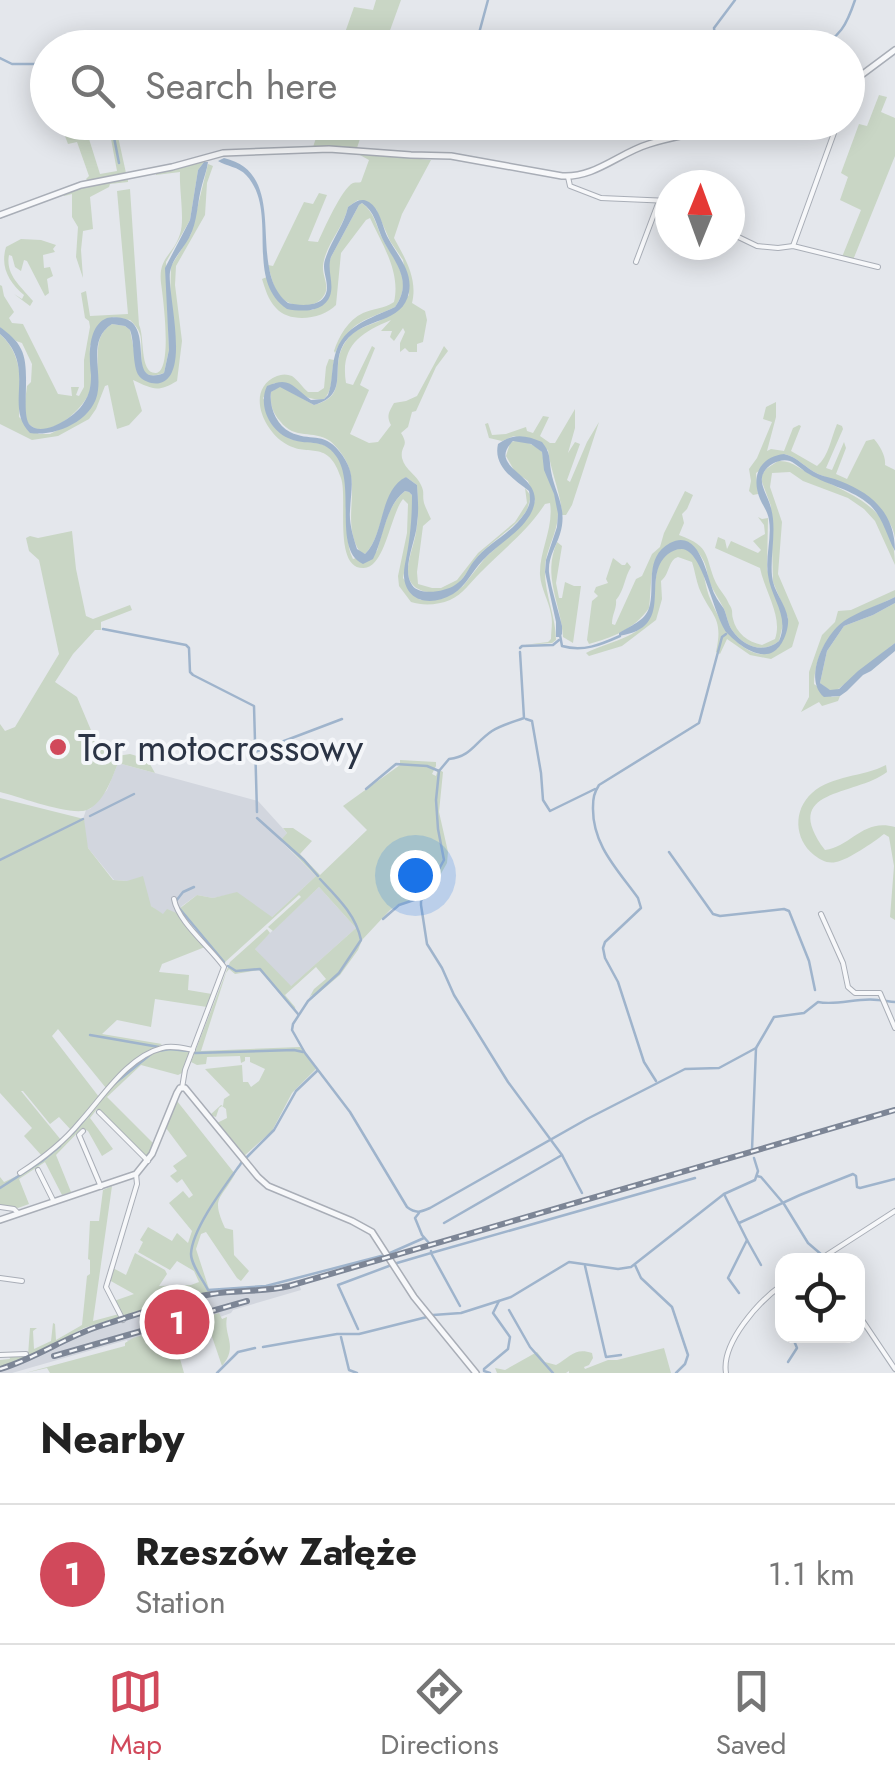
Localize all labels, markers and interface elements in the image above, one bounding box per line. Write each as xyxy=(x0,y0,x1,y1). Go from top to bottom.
search box xyxy=(30,30,865,140)
icon: search xyxy=(65,58,120,113)
text: Search here xyxy=(145,58,337,113)
north arrow xyxy=(655,170,745,260)
place label: Tor motocrossowy xyxy=(78,720,363,775)
marker: Tor motocrossowy xyxy=(47,736,69,758)
your location xyxy=(390,850,441,901)
map controls xyxy=(775,1253,865,1343)
button: locate xyxy=(775,1253,865,1343)
pin: 1 xyxy=(144,1284,210,1360)
text: Nearby xyxy=(40,1408,184,1469)
text: Rzeszów Załęże xyxy=(135,1524,417,1579)
text: 1 xyxy=(64,1551,81,1597)
text: 1.1 km xyxy=(768,1551,855,1597)
text: Station xyxy=(135,1579,226,1625)
tab: Map xyxy=(108,1664,163,1765)
tab: Directions xyxy=(380,1664,499,1765)
tab: Saved xyxy=(716,1664,787,1765)

